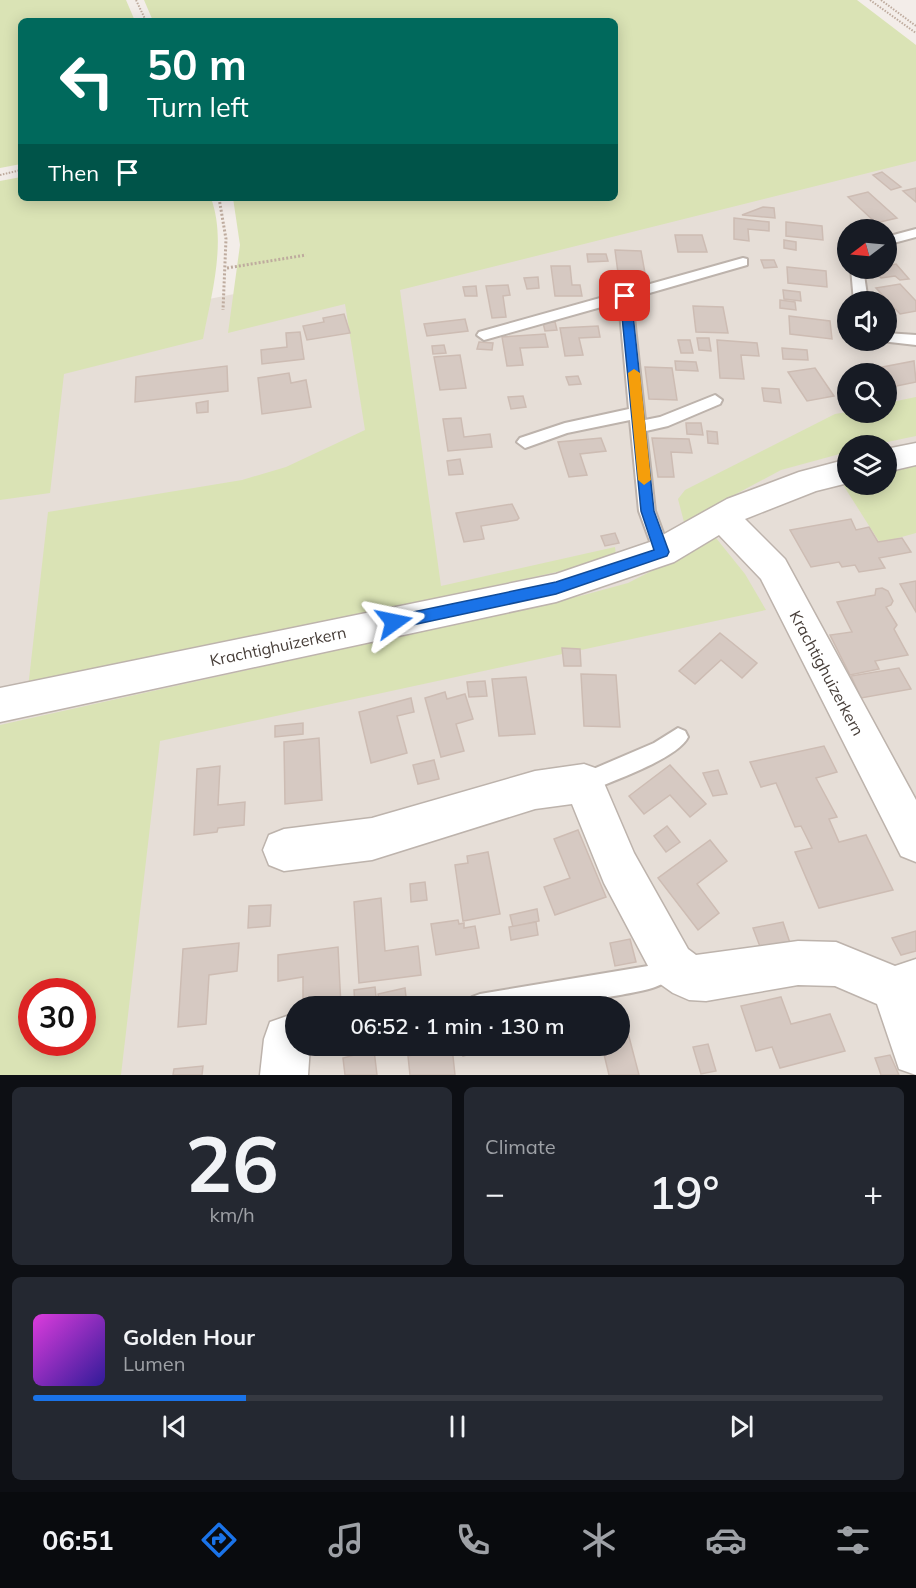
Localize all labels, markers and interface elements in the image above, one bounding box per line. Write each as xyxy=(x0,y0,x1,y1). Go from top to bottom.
text: 50 m xyxy=(147,38,247,91)
icon: left xyxy=(48,42,126,120)
text: Turn left xyxy=(147,90,249,124)
icon: arrive xyxy=(111,156,144,189)
text: Then xyxy=(48,159,99,187)
north arrow xyxy=(837,219,897,279)
map controls xyxy=(837,219,897,495)
pin xyxy=(599,270,650,321)
icon: arrive xyxy=(608,279,641,312)
button: sound xyxy=(837,291,897,351)
button: search xyxy=(837,363,897,423)
button: layers xyxy=(837,435,897,495)
position arrow xyxy=(362,590,426,654)
street label: Krachtighuizerkern xyxy=(786,607,868,739)
street label: Krachtighuizerkern xyxy=(208,622,348,670)
speed limit sign: 30 xyxy=(18,978,96,1056)
text: 06:52 · 1 min · 130 m xyxy=(350,1012,565,1040)
text: 26 xyxy=(185,1114,279,1212)
text: Climate xyxy=(485,1134,556,1159)
text: 19° xyxy=(649,1164,719,1220)
text: − xyxy=(485,1172,505,1213)
text: + xyxy=(863,1172,883,1213)
text: km/h xyxy=(209,1202,255,1227)
text: Golden Hour xyxy=(123,1323,255,1351)
text: Lumen xyxy=(123,1351,185,1376)
icon: previous xyxy=(158,1410,191,1443)
icon: pause xyxy=(441,1410,474,1443)
icon: next xyxy=(725,1410,758,1443)
icon: directions xyxy=(198,1519,240,1561)
icon: music xyxy=(325,1519,367,1561)
icon: phone xyxy=(452,1519,494,1561)
icon: climate xyxy=(578,1519,620,1561)
icon: car xyxy=(705,1519,747,1561)
icon: filters xyxy=(832,1519,874,1561)
text: 06:51 xyxy=(42,1523,114,1557)

